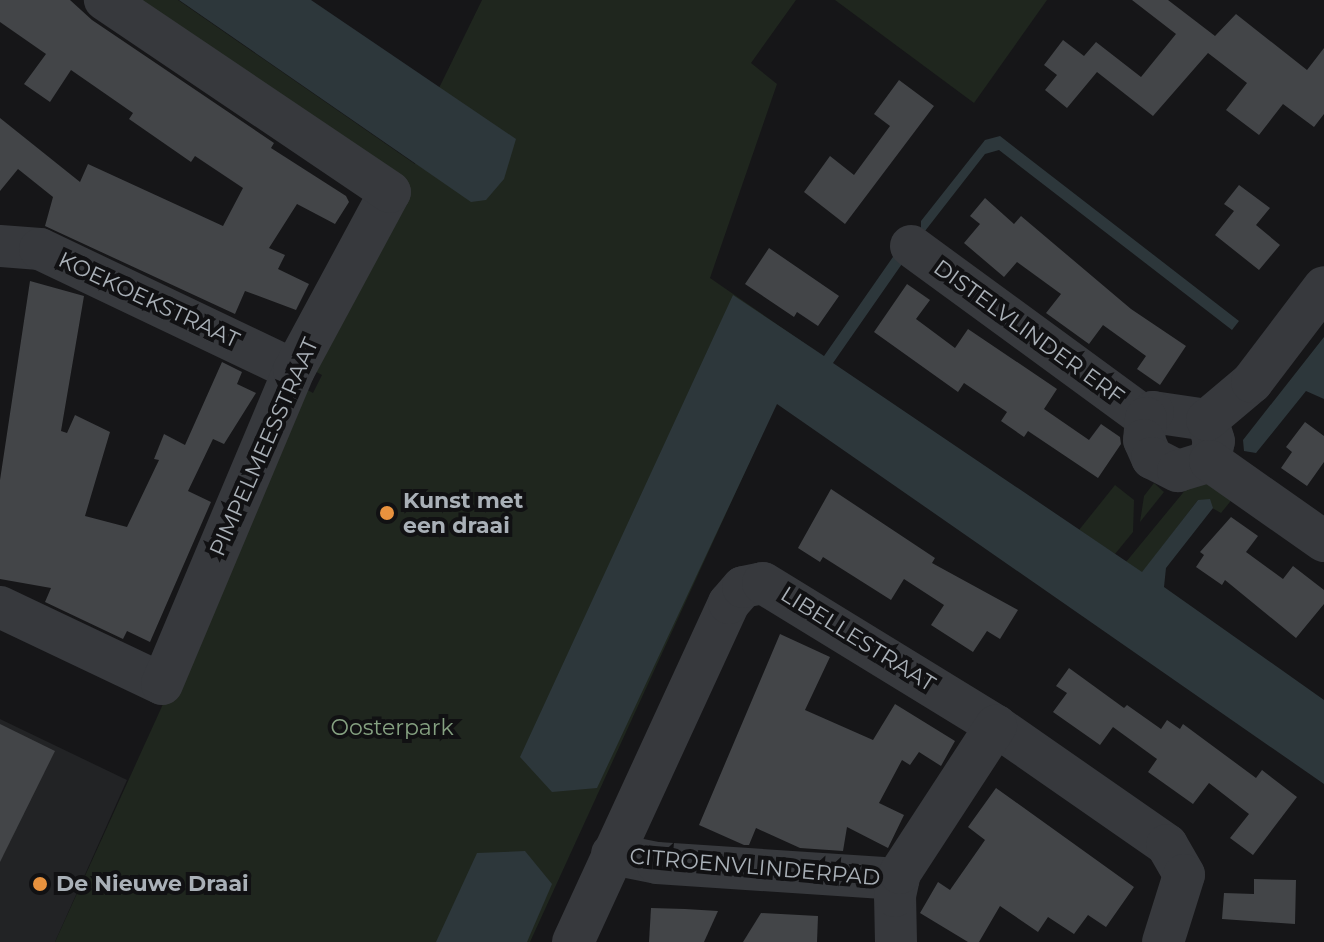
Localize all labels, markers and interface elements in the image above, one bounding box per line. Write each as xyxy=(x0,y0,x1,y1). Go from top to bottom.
street label: KOEKOEKSTRAAT xyxy=(54,246,244,354)
street label: DISTELVLINDER ERF xyxy=(929,254,1129,410)
street label: PIMPELMEESSTRAAT xyxy=(204,334,324,560)
place label: Kunst met een draai xyxy=(403,487,523,538)
marker: Kunst met een draai xyxy=(378,504,396,522)
street label: LIBELLESTRAAT xyxy=(776,581,940,697)
park label: Oosterpark xyxy=(330,715,454,741)
street label: CITROENVLINDERPAD xyxy=(629,843,881,891)
place label: De Nieuwe Draai xyxy=(56,871,249,897)
marker: De Nieuwe Draai xyxy=(31,875,49,893)

